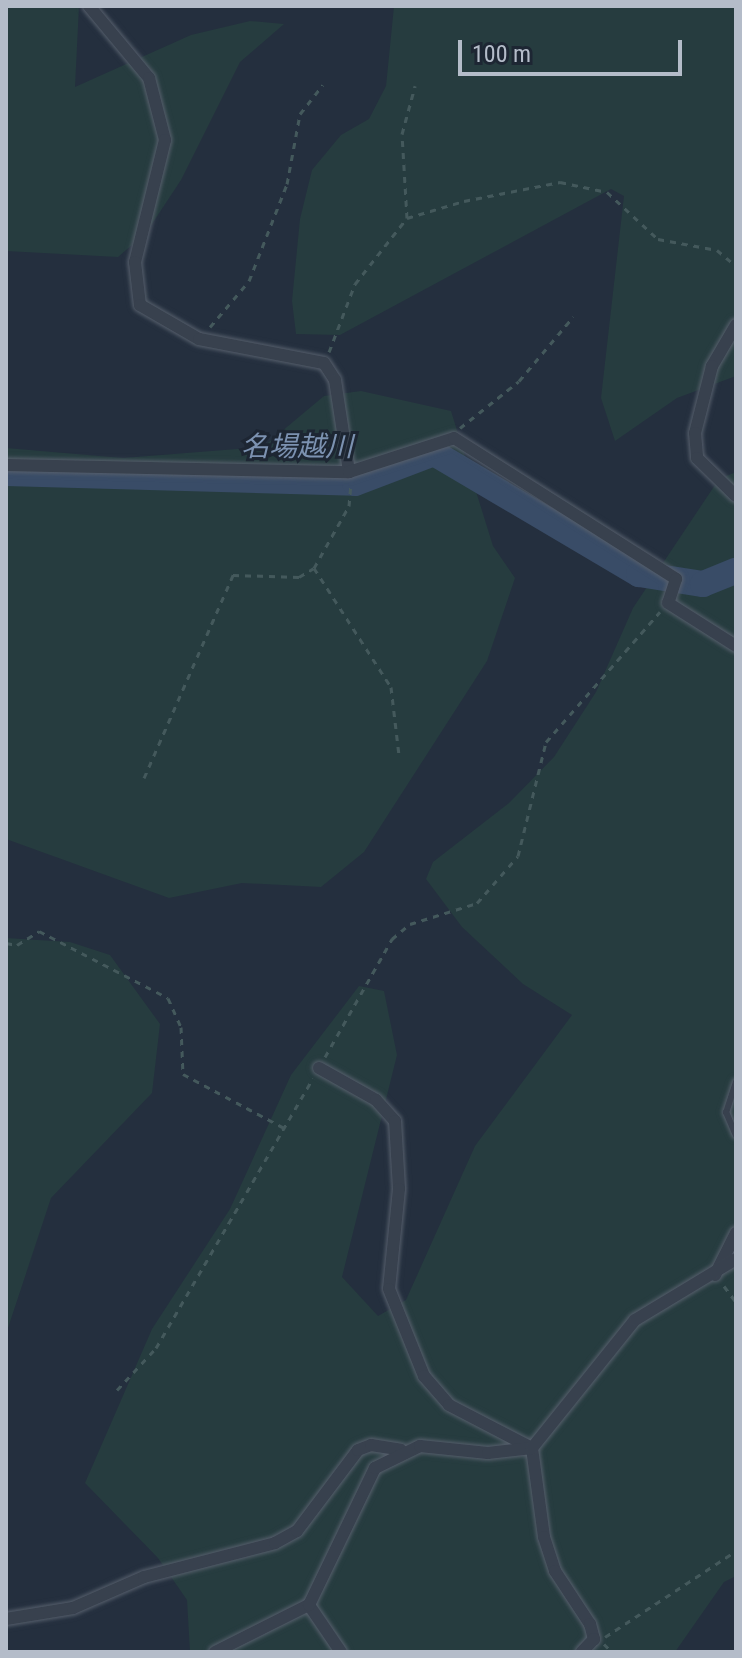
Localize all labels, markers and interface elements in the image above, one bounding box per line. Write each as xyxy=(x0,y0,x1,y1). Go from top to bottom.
scale bar xyxy=(462,24,686,74)
text: 100 m xyxy=(472,40,531,68)
water label: 名場越川 xyxy=(241,430,353,464)

